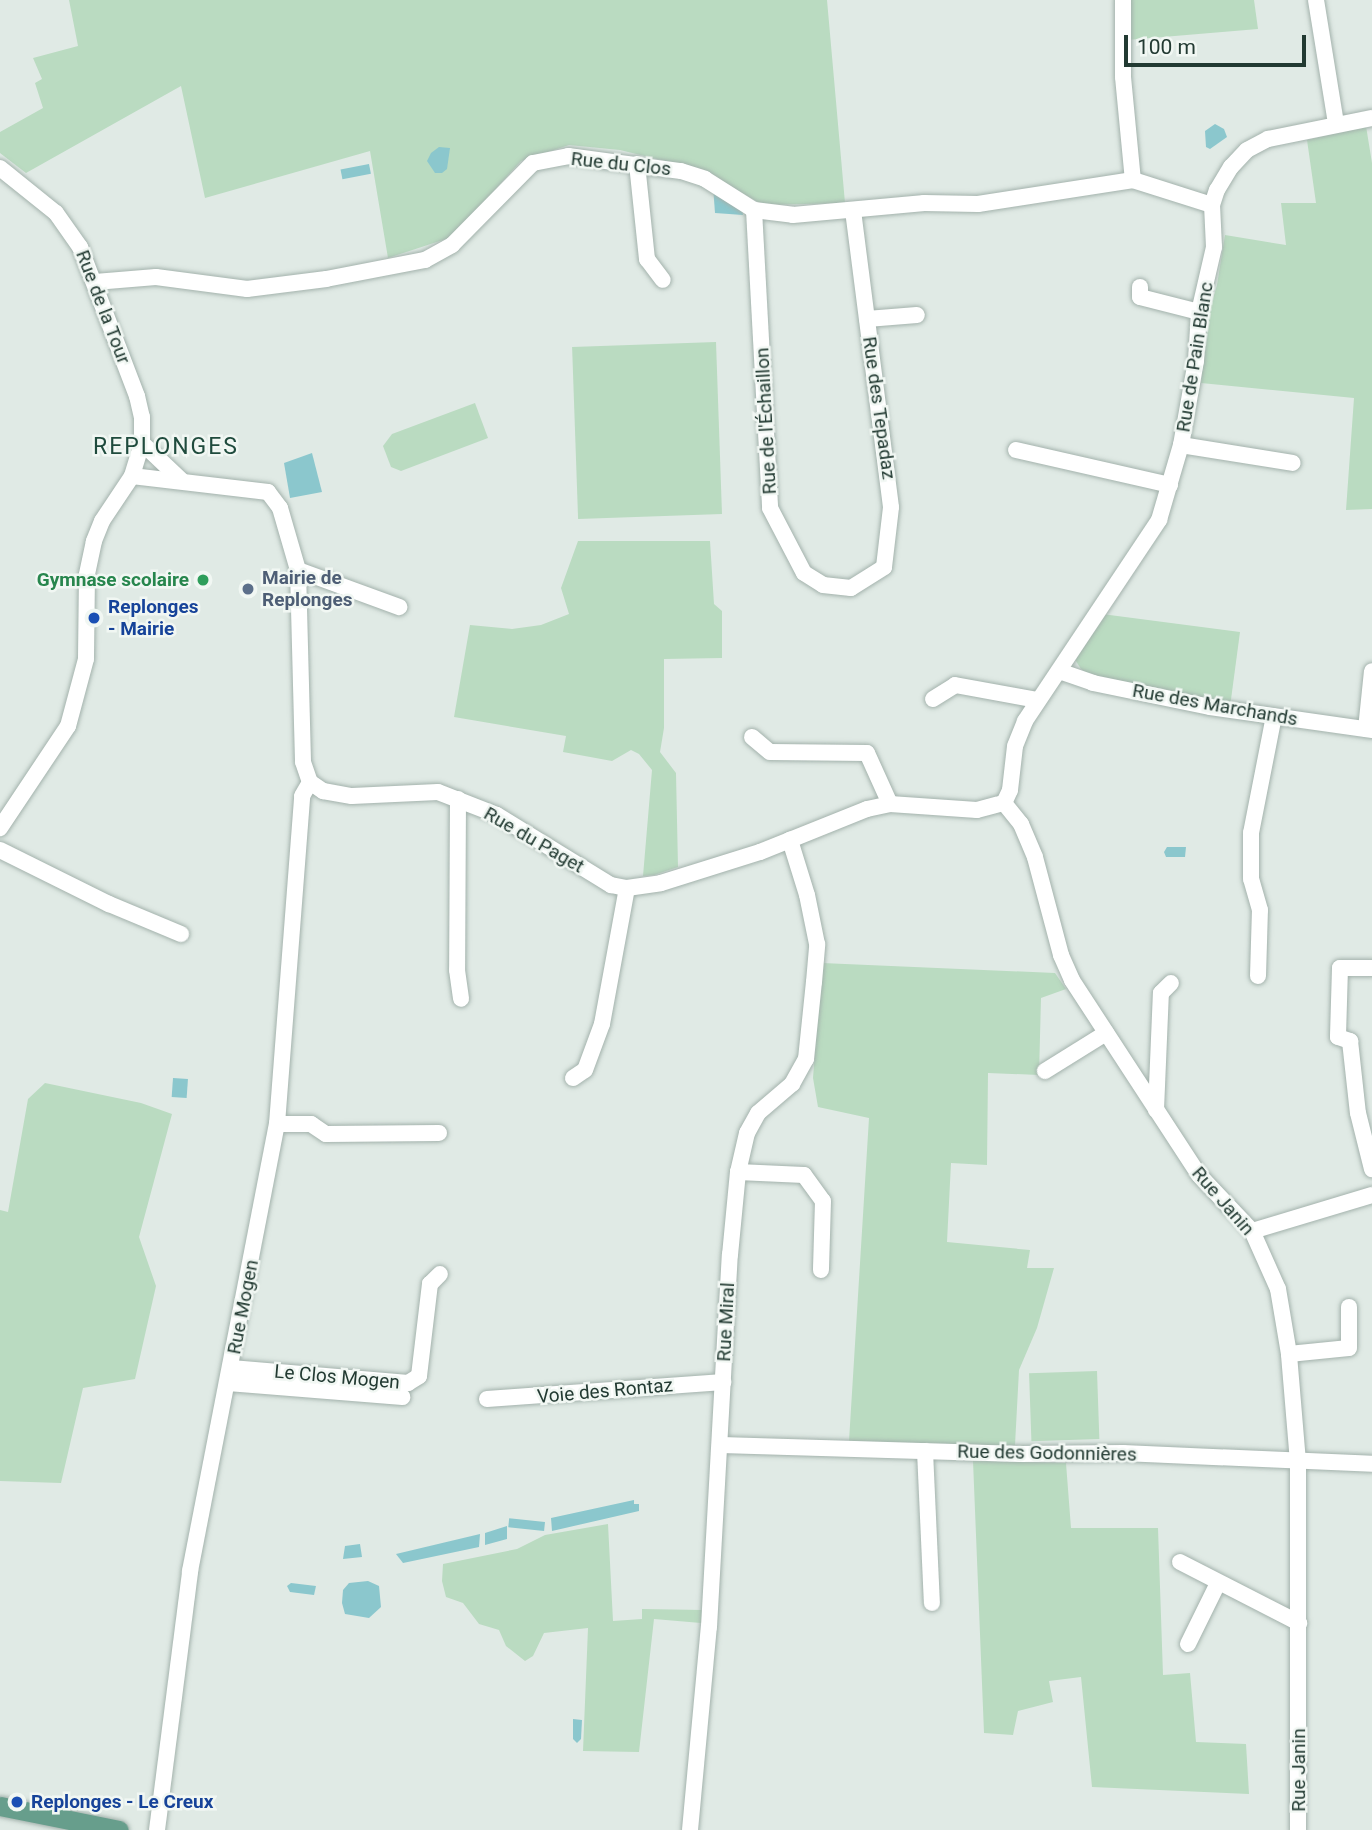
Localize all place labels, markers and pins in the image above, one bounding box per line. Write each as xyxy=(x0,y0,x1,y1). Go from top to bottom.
place label: Mairie de Replonges xyxy=(262,567,352,611)
place label: Gymnase scolaire xyxy=(37,569,189,591)
marker: Gymnase scolaire xyxy=(195,572,211,588)
marker: Mairie de Replonges xyxy=(240,581,256,597)
place label: Replonges - Mairie xyxy=(108,596,198,640)
marker: Replonges - Mairie xyxy=(86,610,102,626)
place label: Replonges - Le Creux xyxy=(31,1791,213,1813)
marker: Replonges - Le Creux xyxy=(9,1794,25,1810)

